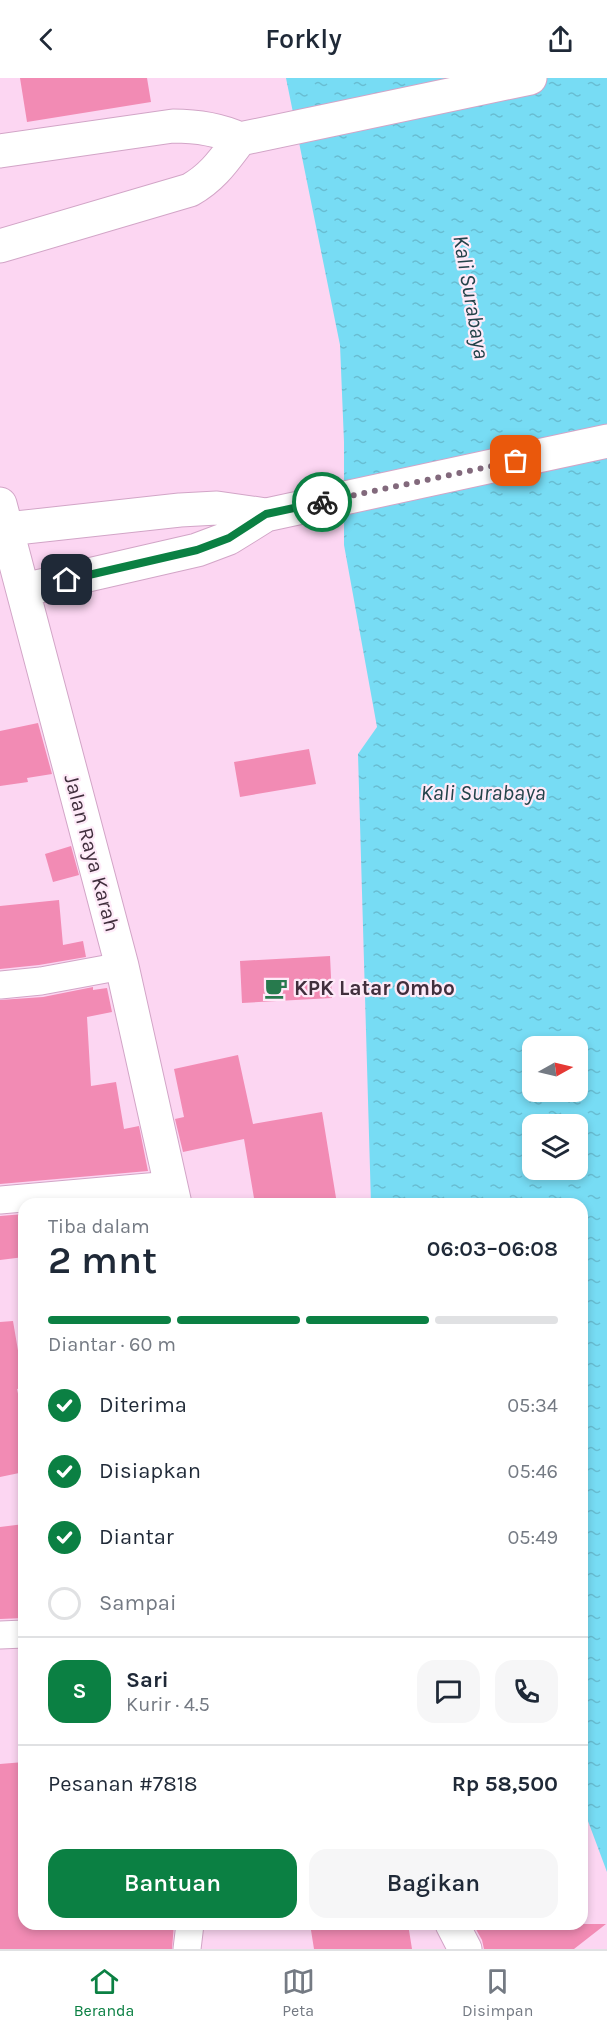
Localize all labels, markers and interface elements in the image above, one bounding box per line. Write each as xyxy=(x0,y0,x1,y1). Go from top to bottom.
icon: back xyxy=(30,23,63,56)
text: Forkly xyxy=(265,23,342,55)
icon: share xyxy=(544,23,577,56)
water label: Kali Surabaya xyxy=(447,233,495,361)
pin xyxy=(490,435,541,486)
icon: bag xyxy=(499,444,532,477)
courier xyxy=(292,472,352,532)
icon: bike xyxy=(306,486,339,519)
pin xyxy=(41,554,92,605)
icon: home xyxy=(50,563,83,596)
street label: Jalan Raya Karah xyxy=(59,772,125,934)
water label: Kali Surabaya xyxy=(420,780,546,806)
cafe icon: KPK Latar Ombo xyxy=(263,975,289,1001)
place label: KPK Latar Ombo xyxy=(294,976,455,1000)
north arrow xyxy=(522,1036,588,1102)
map controls xyxy=(522,1036,588,1180)
button: layers xyxy=(522,1114,588,1180)
text: Tiba dalam xyxy=(48,1215,150,1238)
text: 06:03–06:08 xyxy=(427,1236,558,1262)
text: 2 mnt xyxy=(48,1237,157,1283)
text: Diantar · 60 m xyxy=(48,1333,176,1356)
icon: check xyxy=(48,1389,81,1422)
text: Diterima xyxy=(99,1392,187,1418)
text: 05:34 xyxy=(507,1394,558,1417)
icon: check xyxy=(48,1455,81,1488)
text: Disiapkan xyxy=(99,1458,201,1484)
text: 05:46 xyxy=(508,1460,558,1483)
icon: check xyxy=(48,1521,81,1554)
text: Diantar xyxy=(99,1524,174,1550)
text: 05:49 xyxy=(507,1526,558,1549)
text: Sampai xyxy=(99,1590,177,1616)
button: chat xyxy=(417,1660,480,1723)
button: phone xyxy=(495,1660,558,1723)
text: Sari xyxy=(126,1667,169,1693)
text: S xyxy=(72,1678,87,1704)
text: Kurir · 4.5 xyxy=(126,1693,210,1716)
text: Pesanan #7818 xyxy=(48,1771,197,1797)
text: Rp 58,500 xyxy=(452,1771,558,1797)
button: Bantuan xyxy=(48,1849,297,1918)
button: Bagikan xyxy=(309,1849,558,1918)
tab: Beranda xyxy=(74,1965,134,2020)
tab: Peta xyxy=(282,1965,315,2020)
tab: Disimpan xyxy=(462,1965,533,2020)

